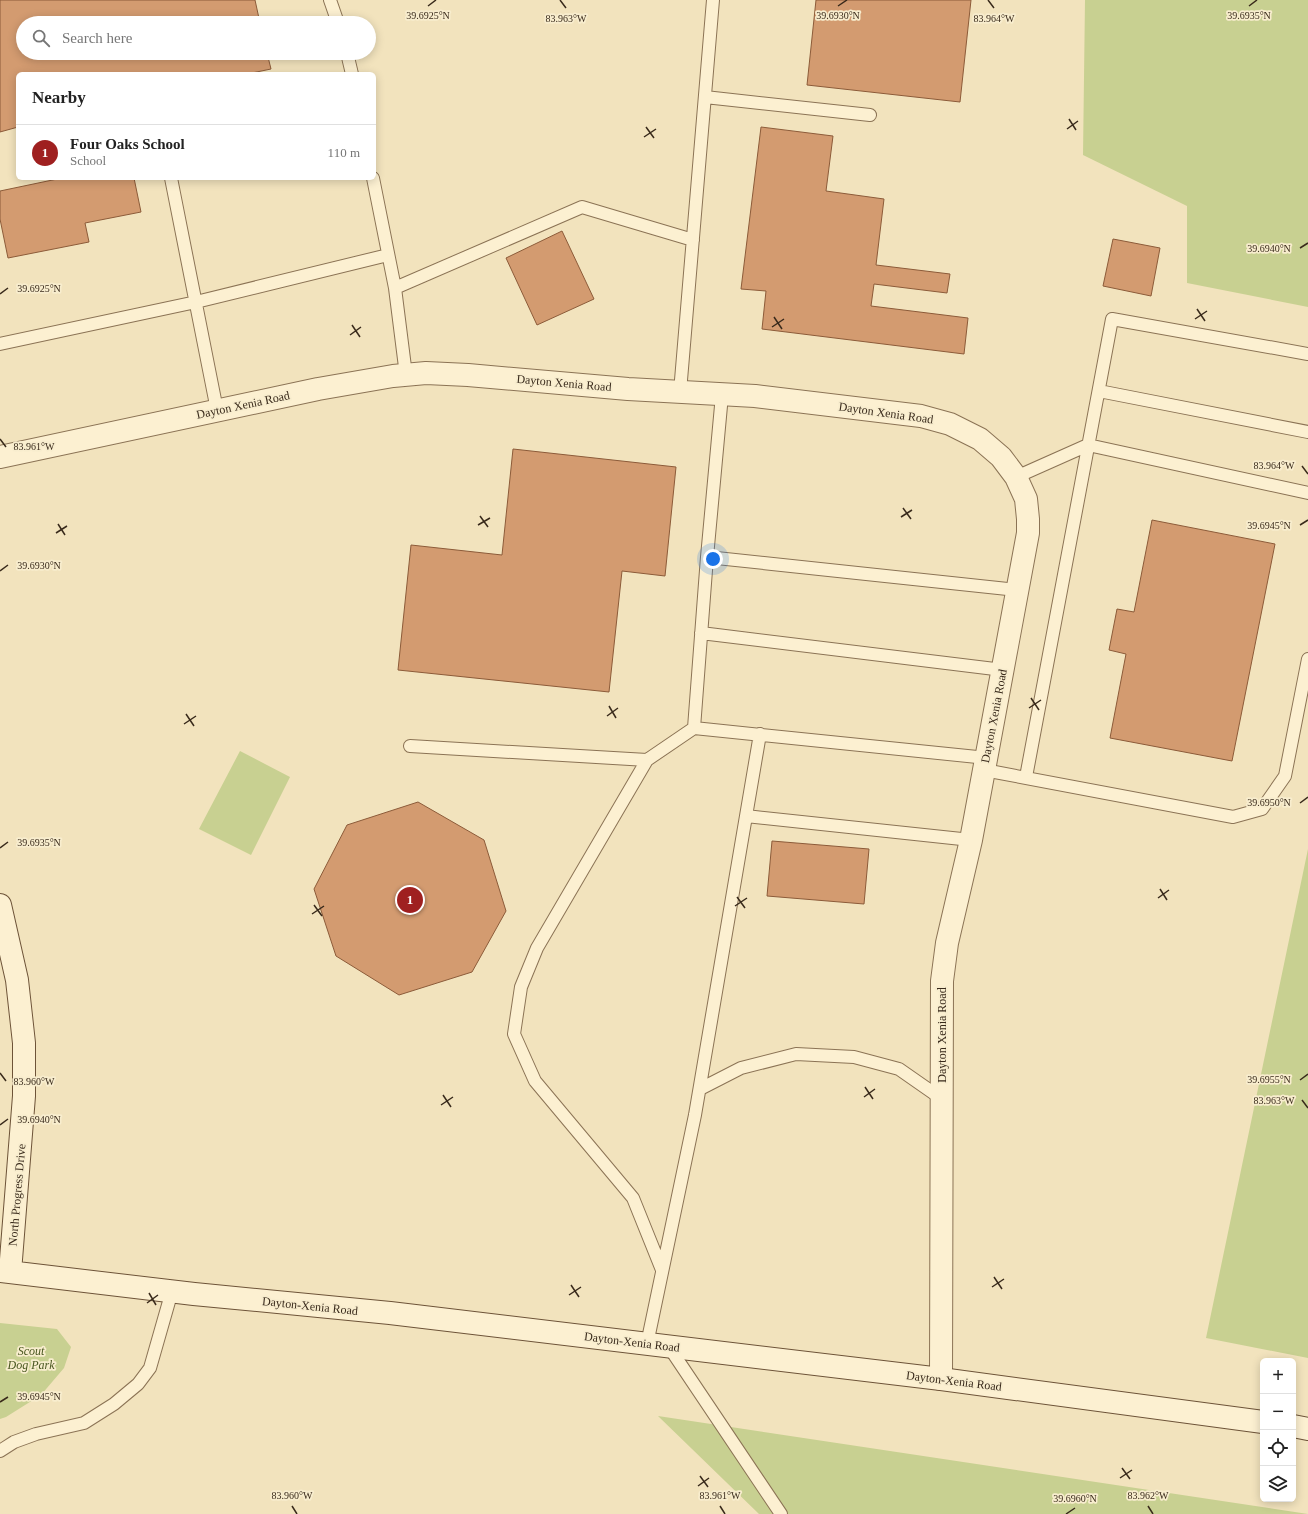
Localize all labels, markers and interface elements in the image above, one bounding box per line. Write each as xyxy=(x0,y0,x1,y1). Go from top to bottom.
text: 39.6925°N xyxy=(406,10,450,21)
text: 39.6930°N xyxy=(816,10,860,21)
text: 39.6935°N xyxy=(1227,10,1271,21)
text: 83.963°W xyxy=(546,13,587,24)
text: 83.964°W xyxy=(974,13,1015,24)
search box xyxy=(16,16,376,60)
icon: search xyxy=(30,27,52,49)
text: Search here xyxy=(62,30,132,46)
text: Nearby xyxy=(32,88,86,107)
text: Four Oaks School xyxy=(70,136,185,152)
text: 1 xyxy=(42,145,48,160)
text: 110 m xyxy=(328,145,360,160)
text: School xyxy=(70,153,106,168)
text: 39.6940°N xyxy=(1247,243,1291,254)
text: 39.6925°N xyxy=(17,283,61,294)
street label: Dayton Xenia Road xyxy=(516,372,612,394)
street label: Dayton Xenia Road xyxy=(195,388,291,422)
street label: Dayton Xenia Road xyxy=(838,399,934,427)
text: 83.961°W xyxy=(14,441,55,452)
text: 83.964°W xyxy=(1254,460,1295,471)
text: 39.6945°N xyxy=(1247,520,1291,531)
your location xyxy=(703,549,723,569)
text: 39.6930°N xyxy=(17,560,61,571)
street label: Dayton Xenia Road xyxy=(978,668,1010,764)
text: 39.6950°N xyxy=(1247,797,1291,808)
text: 39.6935°N xyxy=(17,837,61,848)
pin: 1 xyxy=(397,885,423,915)
street label: Dayton Xenia Road xyxy=(935,987,949,1083)
text: 39.6955°N xyxy=(1247,1074,1291,1085)
text: 83.960°W xyxy=(14,1076,55,1087)
text: 83.963°W xyxy=(1254,1095,1295,1106)
text: 39.6940°N xyxy=(17,1114,61,1125)
street label: North Progress Drive xyxy=(6,1143,28,1247)
street label: Dayton-Xenia Road xyxy=(261,1294,359,1318)
street label: Dayton-Xenia Road xyxy=(583,1329,681,1355)
park label: Scout Dog Park xyxy=(7,1344,55,1372)
map controls xyxy=(1260,1358,1296,1502)
button: + xyxy=(1260,1358,1296,1394)
street label: Dayton-Xenia Road xyxy=(905,1368,1003,1394)
text: 39.6945°N xyxy=(17,1391,61,1402)
button: − xyxy=(1260,1394,1296,1430)
button: locate xyxy=(1260,1430,1296,1466)
button: layers xyxy=(1260,1466,1296,1502)
text: 83.960°W xyxy=(272,1490,313,1501)
text: 83.961°W xyxy=(700,1490,741,1501)
text: 83.962°W xyxy=(1128,1490,1169,1501)
text: 39.6960°N xyxy=(1053,1493,1097,1504)

